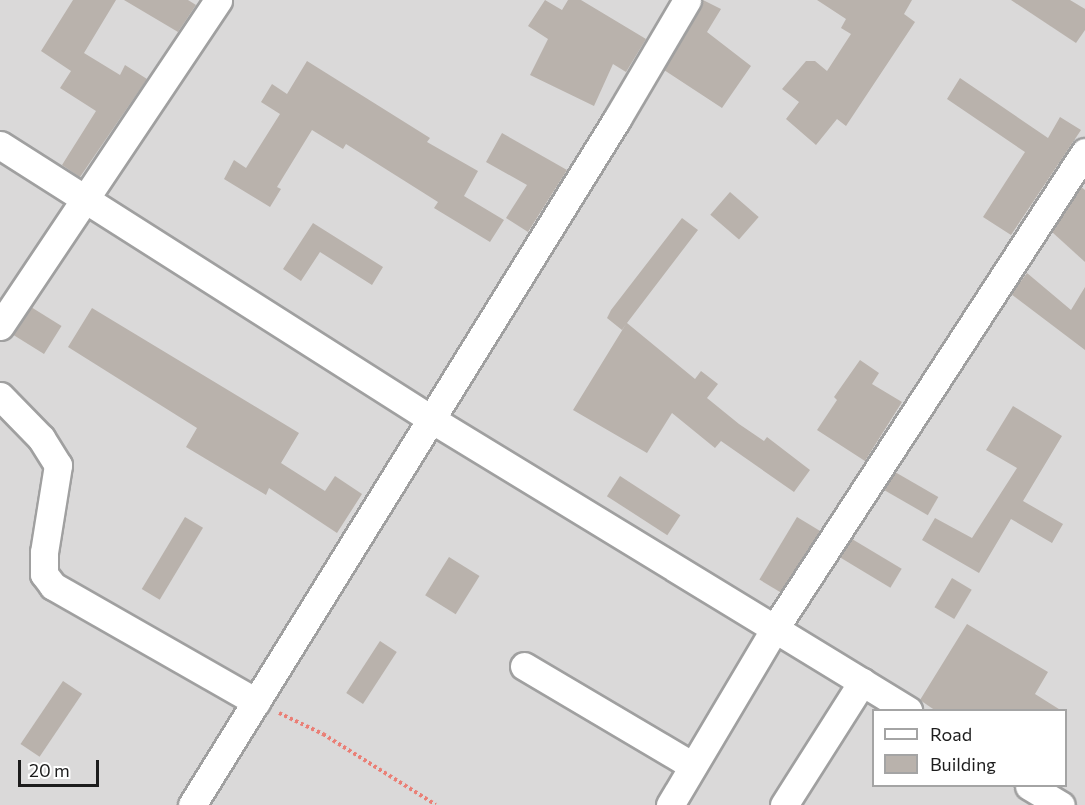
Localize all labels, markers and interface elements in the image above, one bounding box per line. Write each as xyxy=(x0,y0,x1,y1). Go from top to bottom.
legend xyxy=(872,709,1067,787)
text: Road xyxy=(930,723,972,745)
scale bar xyxy=(21,748,102,786)
text: Building xyxy=(930,753,996,775)
text: 20 m xyxy=(29,759,70,781)

